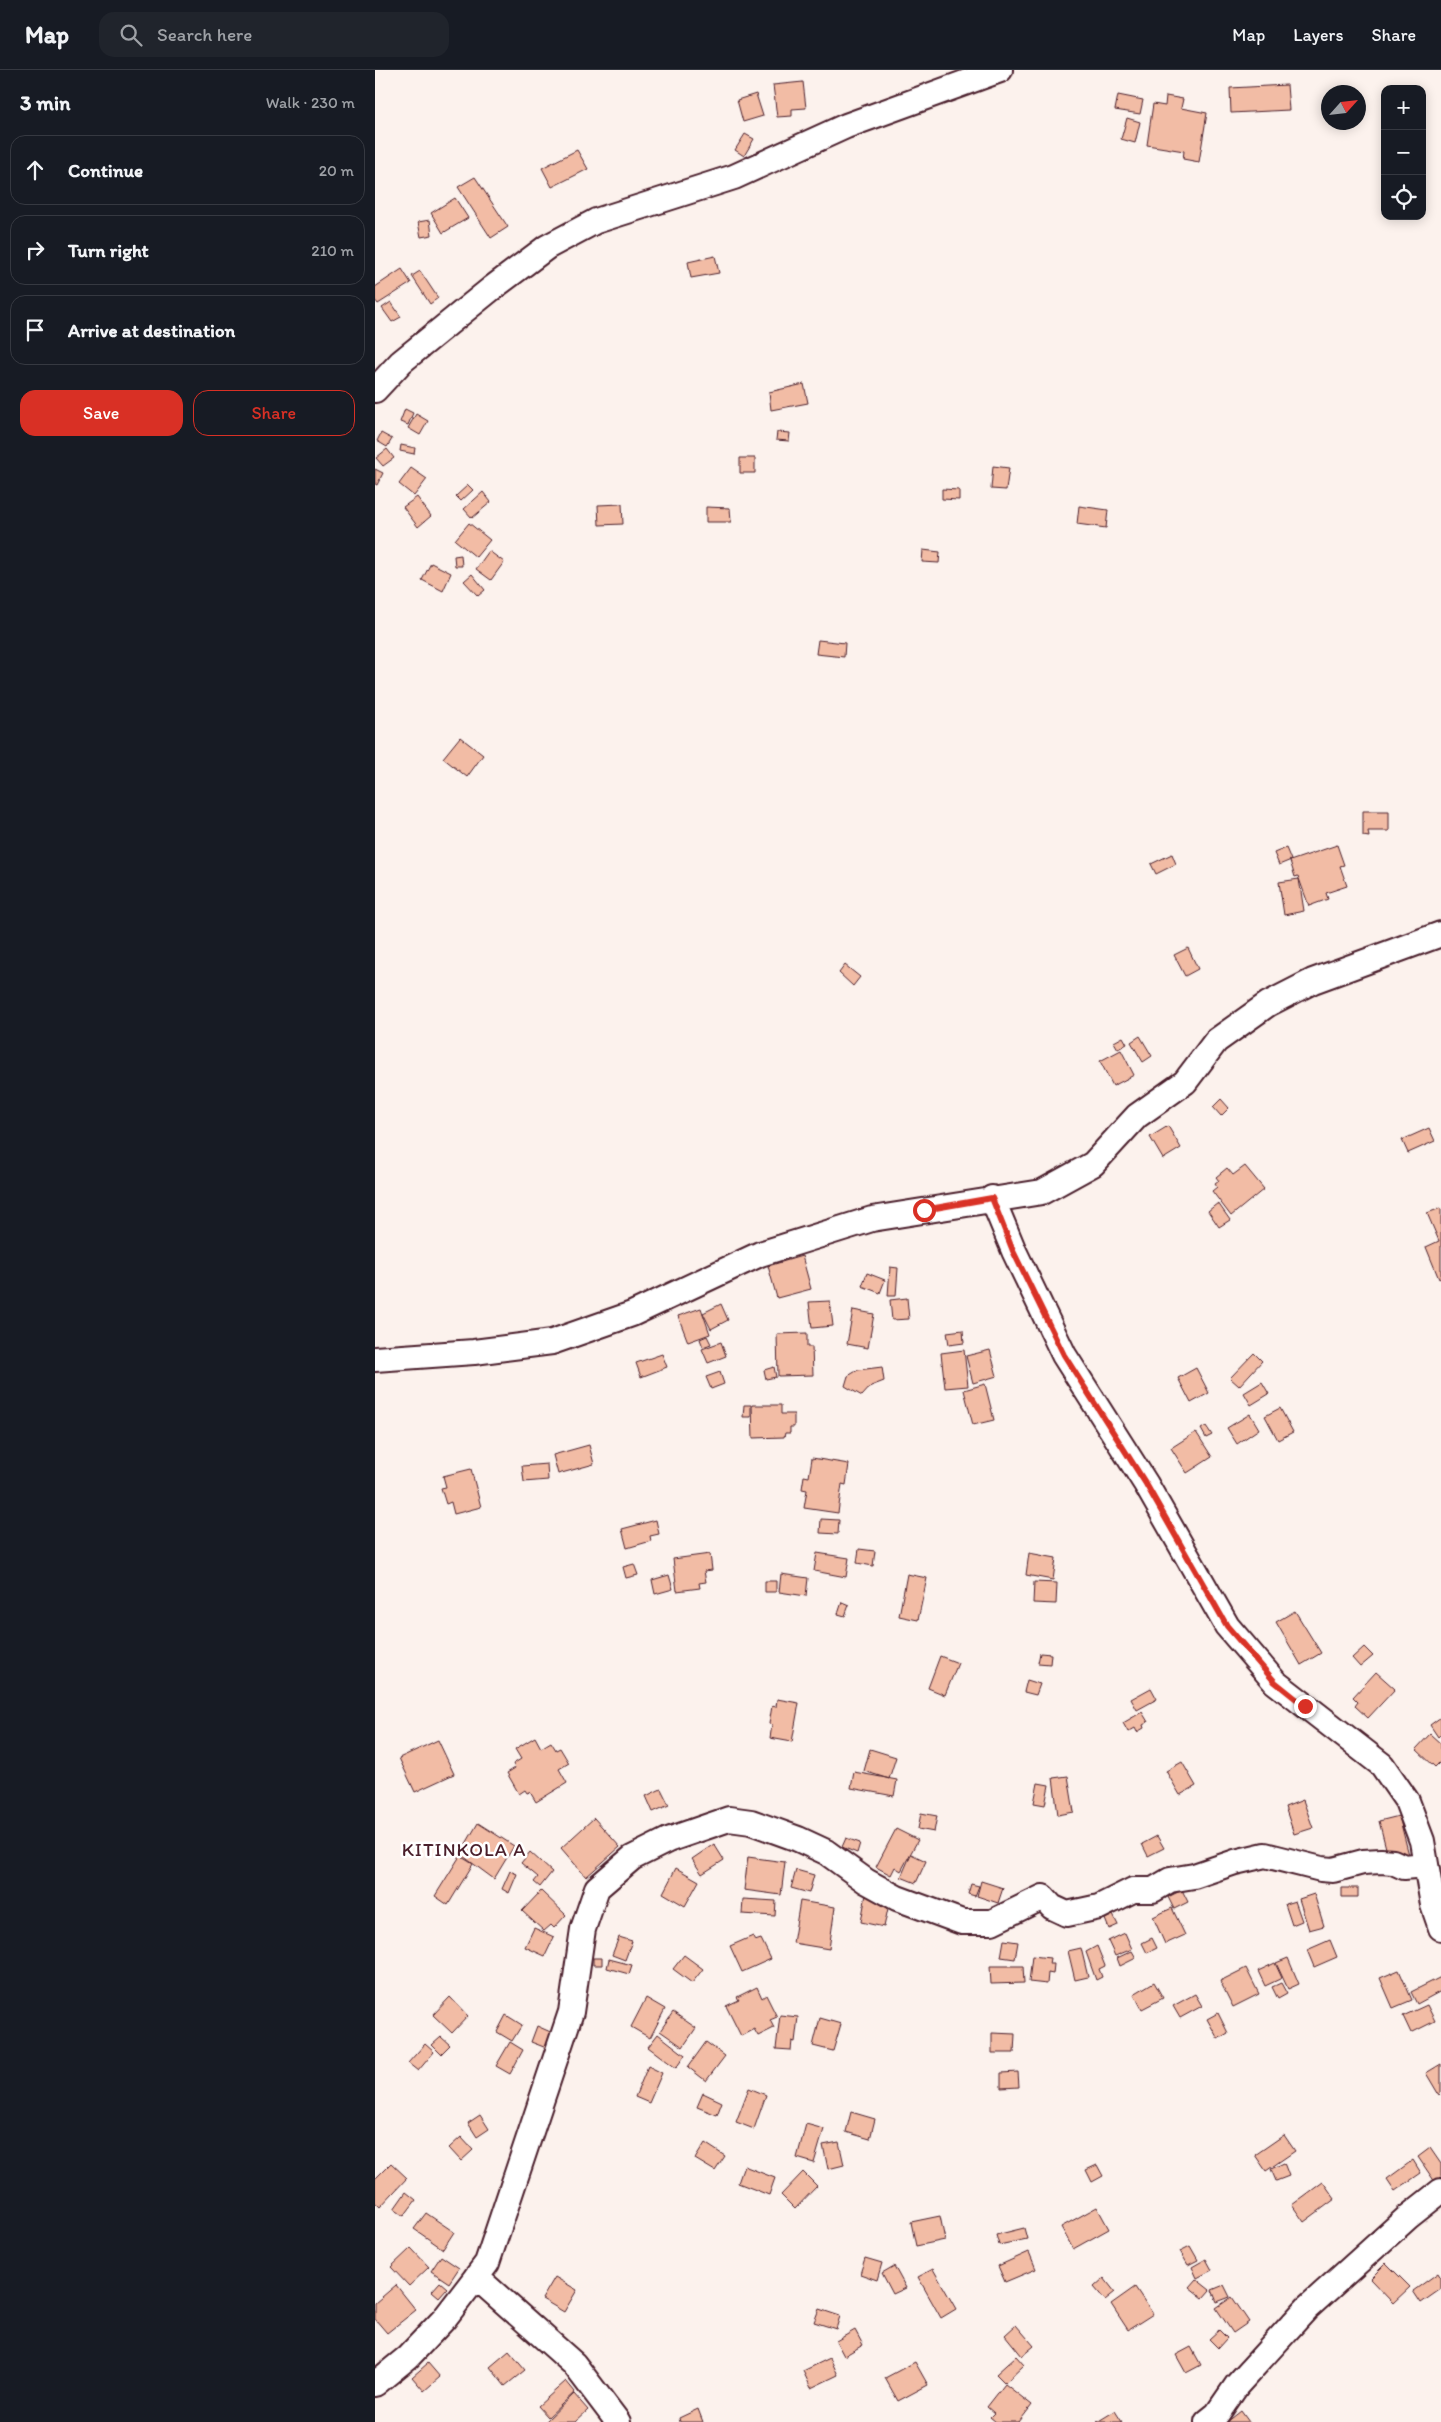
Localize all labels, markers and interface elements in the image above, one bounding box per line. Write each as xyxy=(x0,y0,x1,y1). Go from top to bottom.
search box xyxy=(99,12,449,57)
text: Map xyxy=(25,20,69,49)
icon: search xyxy=(117,21,145,49)
text: Search here xyxy=(157,23,252,46)
text: Map xyxy=(1232,24,1265,46)
text: Layers xyxy=(1293,24,1343,46)
text: Share xyxy=(1371,24,1416,46)
north arrow xyxy=(1321,85,1366,130)
map controls xyxy=(1381,85,1426,220)
button: + xyxy=(1381,85,1426,130)
text: 3 min xyxy=(20,90,70,115)
text: Walk · 230 m xyxy=(266,93,355,112)
button: − xyxy=(1381,130,1426,175)
icon: ahead xyxy=(21,156,49,184)
text: Continue xyxy=(68,159,143,182)
text: 20 m xyxy=(319,161,354,180)
button: locate xyxy=(1381,175,1426,220)
icon: right xyxy=(21,236,49,264)
text: Turn right xyxy=(68,239,149,262)
text: 210 m xyxy=(311,241,354,260)
icon: arrive xyxy=(21,316,49,344)
text: Arrive at destination xyxy=(68,319,235,342)
button: Save xyxy=(20,390,183,436)
button: Share xyxy=(193,390,355,436)
route start xyxy=(913,1199,936,1222)
route end xyxy=(1294,1695,1317,1718)
district label: KITINKOLA A xyxy=(402,1838,526,1861)

